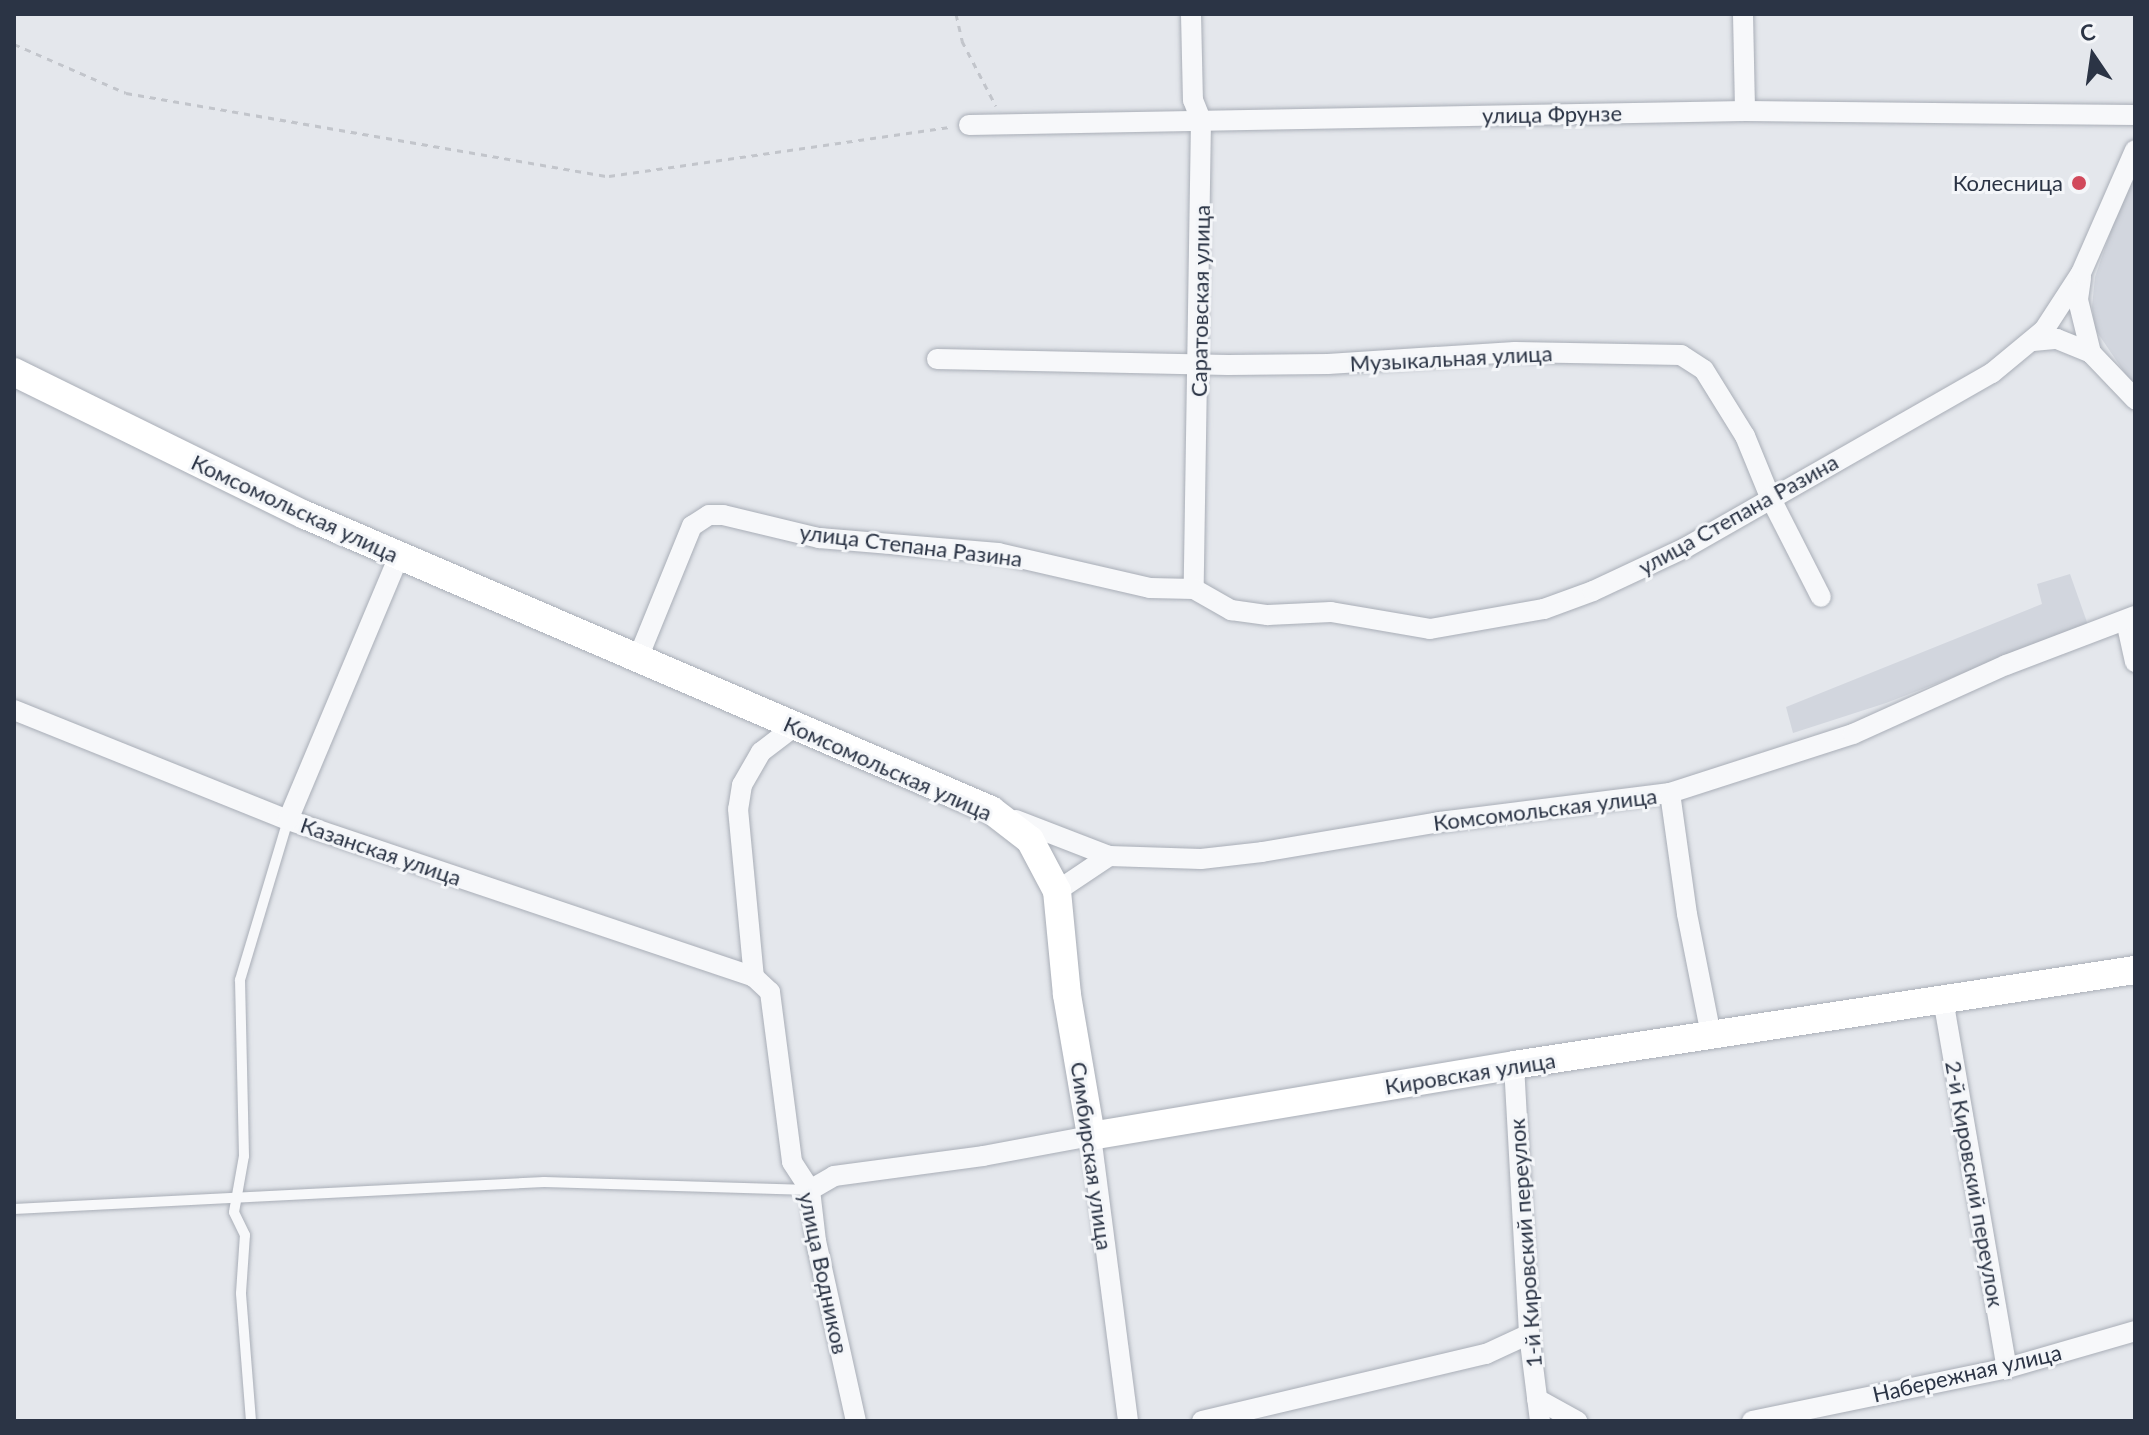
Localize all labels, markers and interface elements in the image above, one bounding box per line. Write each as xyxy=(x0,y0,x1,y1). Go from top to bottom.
north arrow xyxy=(2053,16,2133,96)
text: С xyxy=(2077,17,2098,47)
street label: улица Фрунзе xyxy=(1482,100,1622,128)
place label: Колесница xyxy=(1953,170,2063,196)
marker: Колесница xyxy=(2070,174,2088,192)
street label: Саратовская улица xyxy=(1185,205,1215,397)
street label: Музыкальная улица xyxy=(1349,340,1553,376)
street label: Комсомольская улица xyxy=(187,448,403,568)
street label: улица Степана Разина xyxy=(1634,448,1842,580)
street label: улица Степана Разина xyxy=(798,518,1024,572)
street label: Комсомольская улица xyxy=(780,710,996,826)
street label: Комсомольская улица xyxy=(1432,782,1658,836)
street label: Казанская улица xyxy=(297,811,465,891)
street label: Кировская улица xyxy=(1383,1046,1557,1100)
street label: 2-й Кировский переулок xyxy=(1940,1059,2010,1309)
street label: Симбирская улица xyxy=(1066,1060,1118,1252)
street label: 1-й Кировский переулок xyxy=(1503,1118,1547,1368)
street label: улица Водников xyxy=(794,1190,854,1356)
street label: Набережная улица xyxy=(1870,1338,2064,1408)

